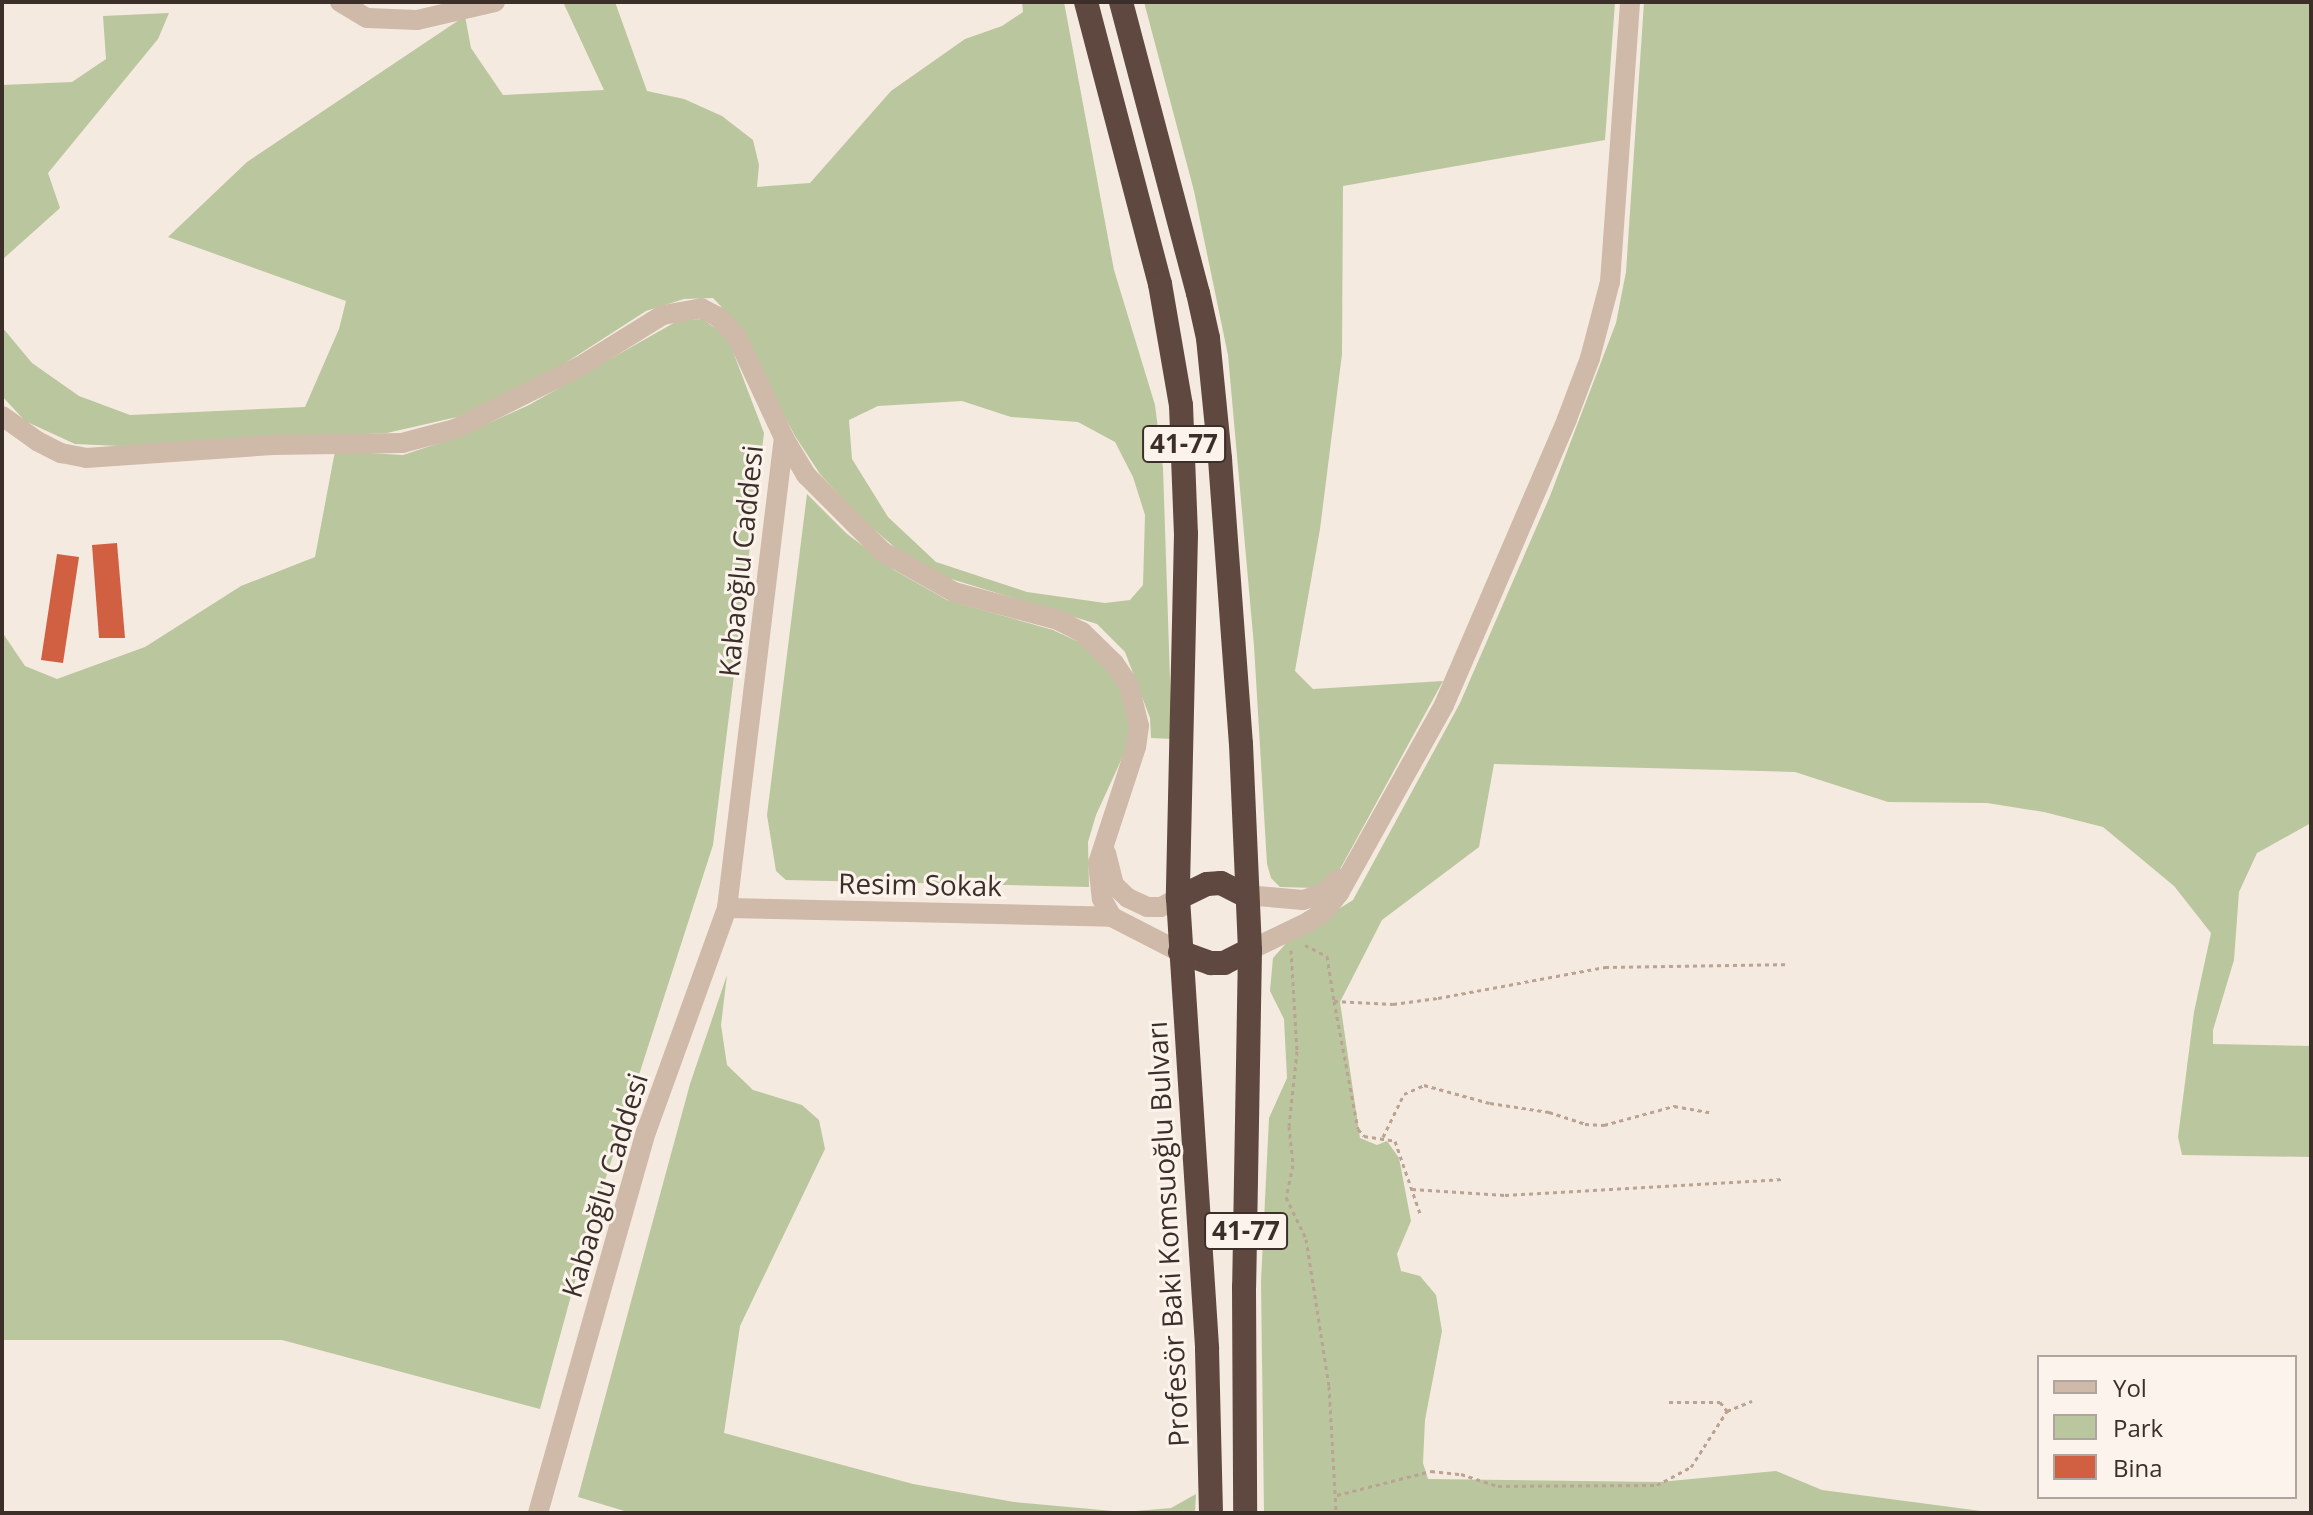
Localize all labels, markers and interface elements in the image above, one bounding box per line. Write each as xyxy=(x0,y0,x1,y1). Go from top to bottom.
road number: 41-77 xyxy=(1142,422,1226,466)
street label: Kabaoğlu Caddesi xyxy=(711,444,769,678)
street label: Resim Sokak xyxy=(838,866,1002,902)
street label: Profesör Baki Komsuoğlu Bulvarı xyxy=(1139,1020,1195,1448)
street label: Kabaoğlu Caddesi xyxy=(554,1069,654,1301)
road number: 41-77 xyxy=(1204,1209,1288,1253)
legend xyxy=(2037,1355,2297,1499)
text: Yol xyxy=(2113,1371,2147,1404)
text: Park xyxy=(2113,1411,2163,1444)
text: Bina xyxy=(2113,1451,2163,1484)

